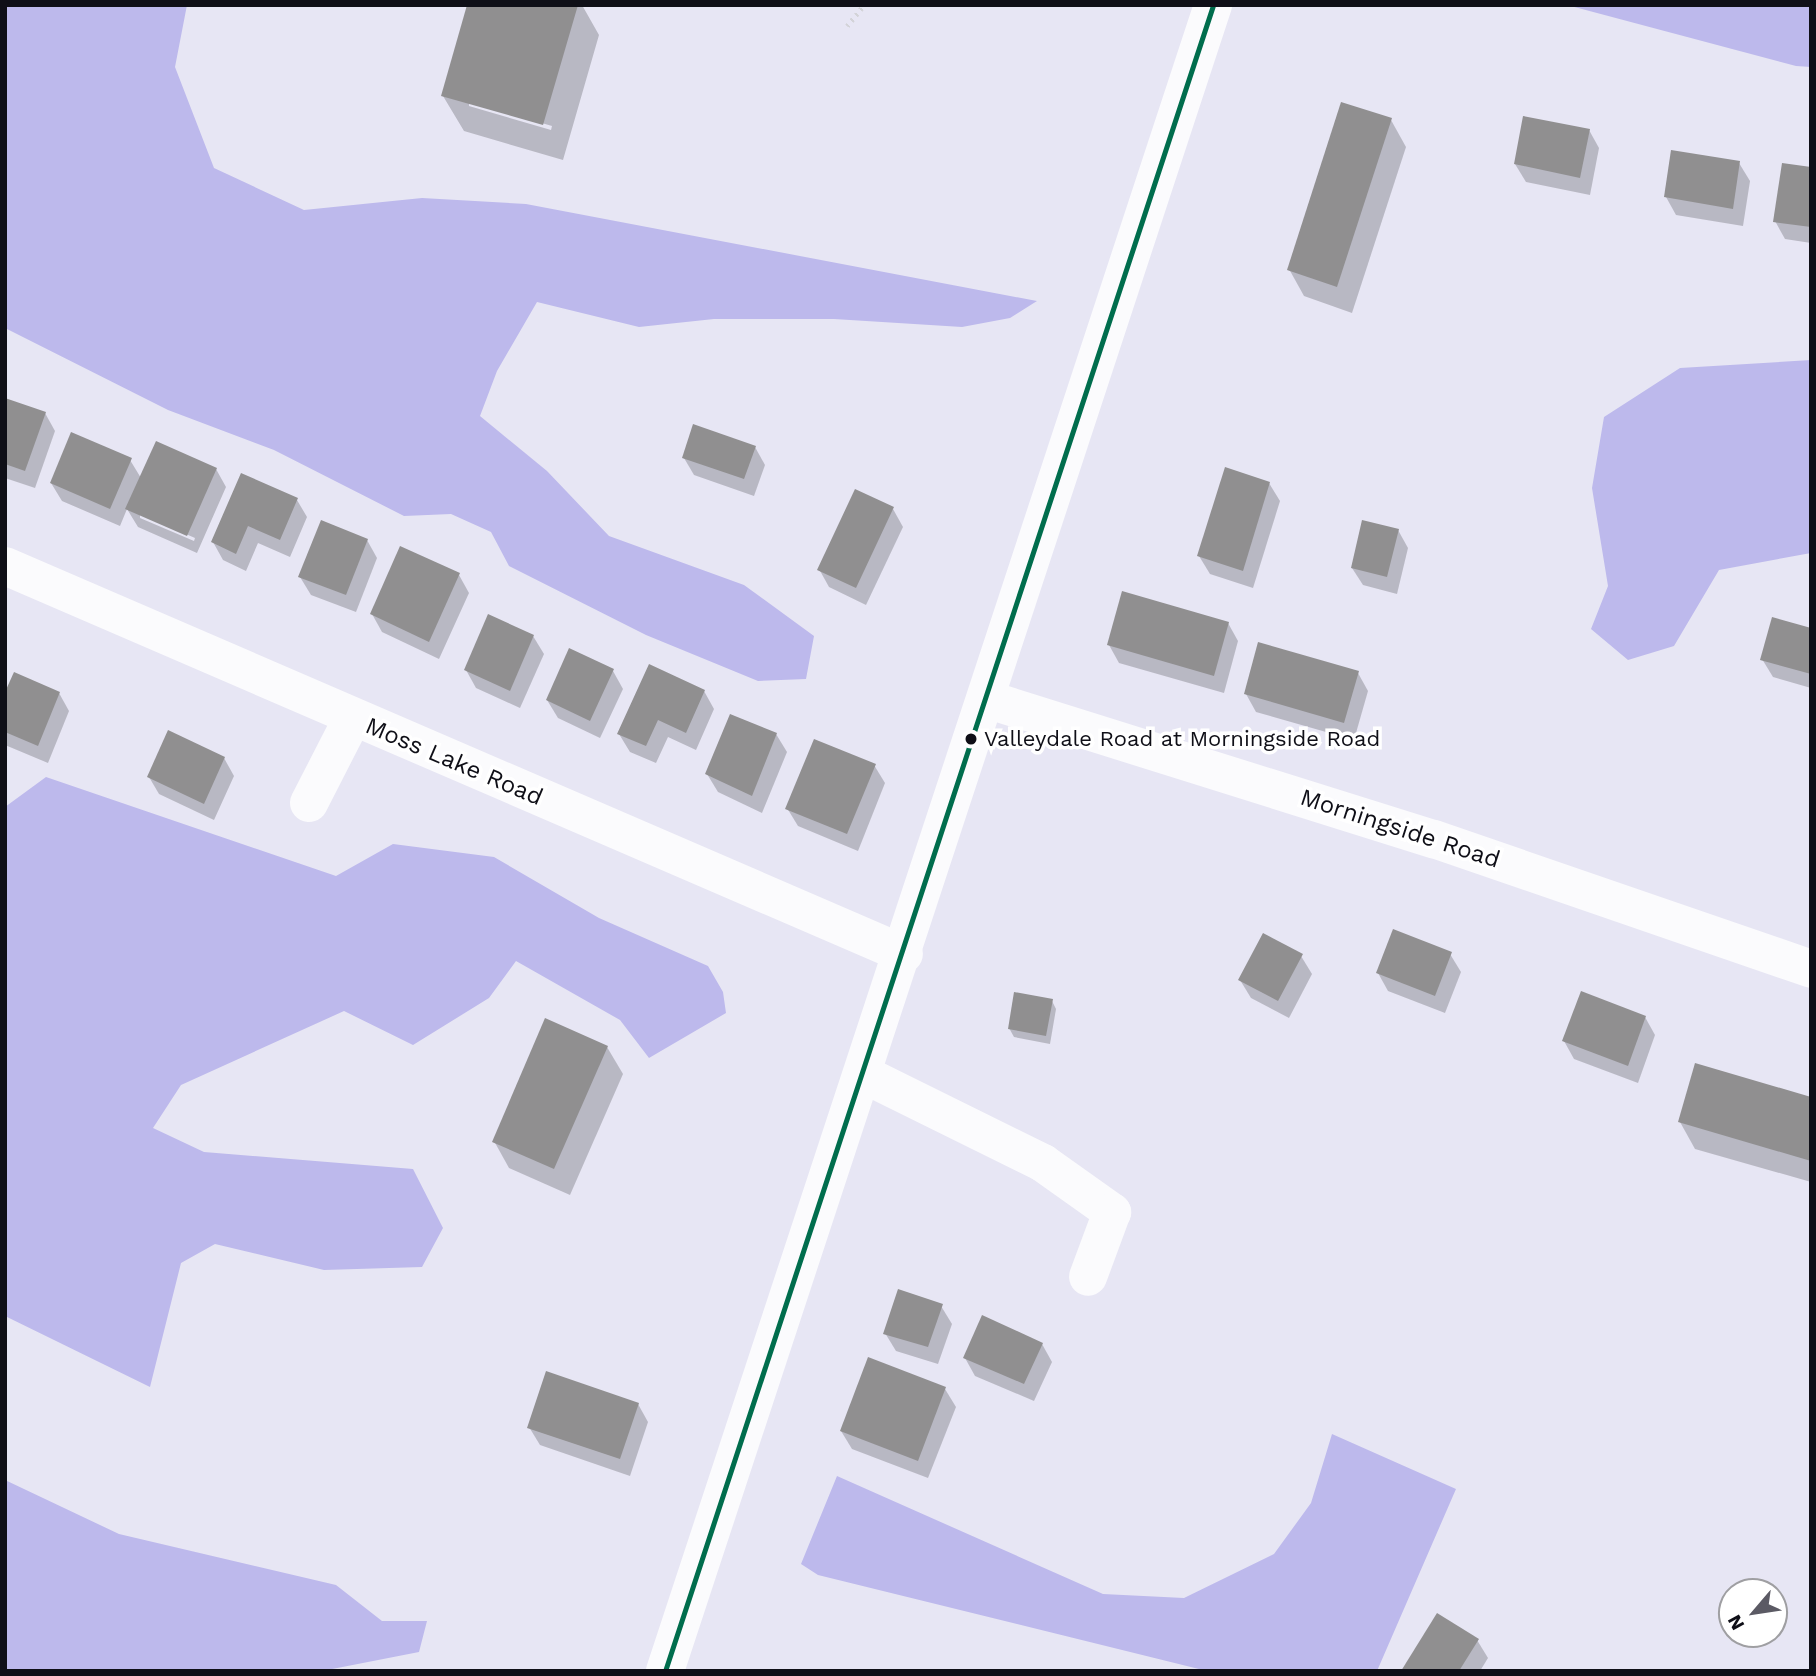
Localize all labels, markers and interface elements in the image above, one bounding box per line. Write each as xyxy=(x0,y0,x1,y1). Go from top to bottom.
street label: Moss Lake Road xyxy=(361,712,547,812)
place label: Valleydale Road at Morningside Road xyxy=(984,726,1380,752)
marker: Valleydale Road at Morningside Road xyxy=(964,732,978,746)
street label: Morningside Road xyxy=(1297,783,1503,875)
north arrow xyxy=(1718,1578,1788,1648)
text: N xyxy=(1722,1611,1749,1634)

